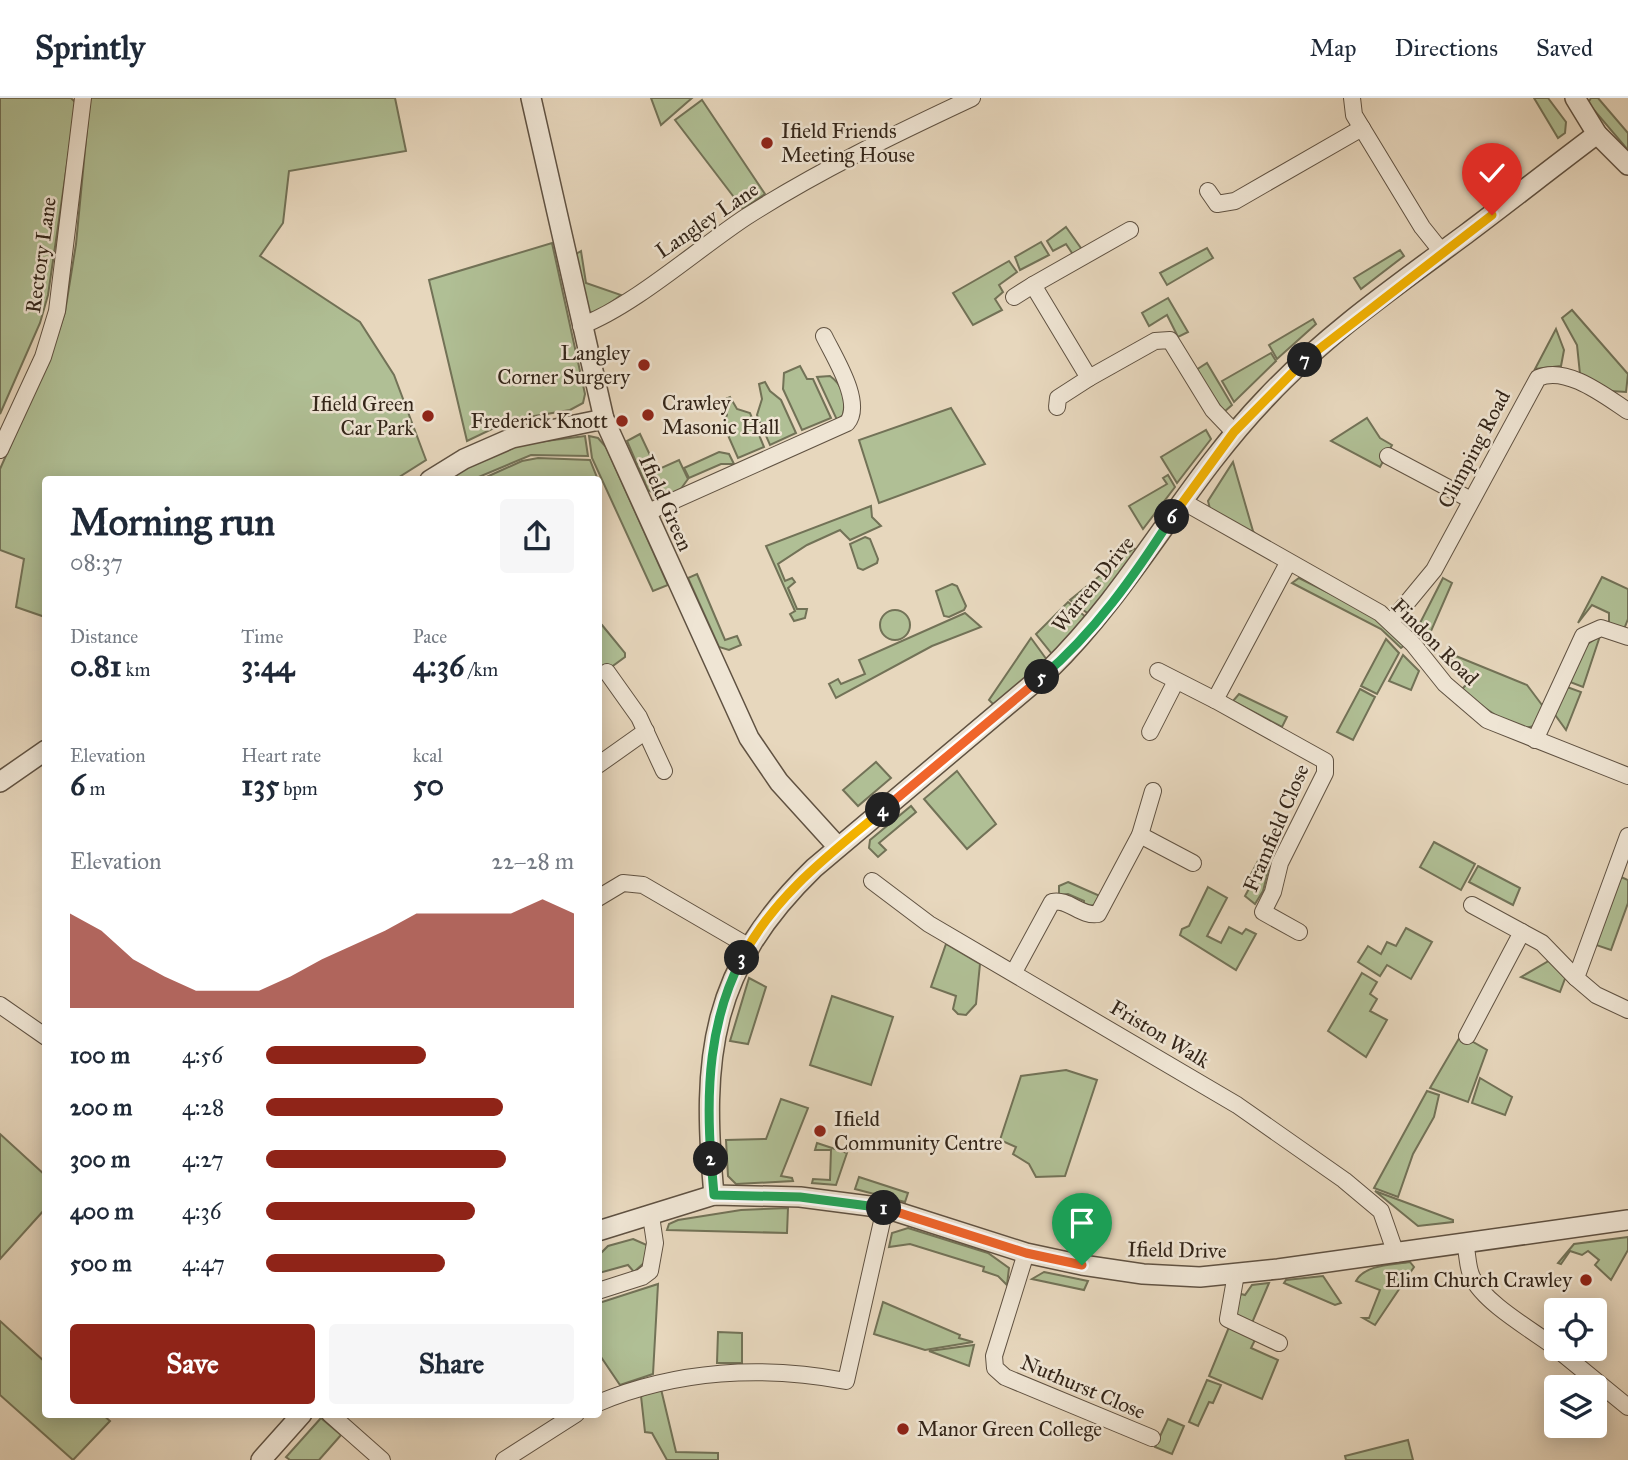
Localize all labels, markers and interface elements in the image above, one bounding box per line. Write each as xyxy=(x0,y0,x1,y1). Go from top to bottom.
text: Sprintly xyxy=(35,28,145,68)
text: Map xyxy=(1310,33,1357,63)
text: Directions xyxy=(1395,33,1498,63)
text: Saved xyxy=(1536,33,1593,63)
place label: Ifield Friends Meeting House xyxy=(781,118,915,168)
marker: Ifield Friends Meeting House xyxy=(759,135,775,151)
pin xyxy=(1462,143,1522,215)
icon: check xyxy=(1473,154,1511,192)
street label: Langley Lane xyxy=(651,176,764,264)
street label: Rectory Lane xyxy=(20,195,62,315)
place label: Langley Corner Surgery xyxy=(497,340,631,390)
pin: 7 xyxy=(1288,342,1322,378)
text: 7 xyxy=(1299,348,1310,371)
marker: Langley Corner Surgery xyxy=(636,357,652,373)
street label: Climping Road xyxy=(1432,385,1516,513)
place label: Crawley Masonic Hall xyxy=(662,390,780,440)
place label: Ifield Green Car Park xyxy=(311,391,414,441)
marker: Crawley Masonic Hall xyxy=(640,407,656,423)
marker: Ifield Green Car Park xyxy=(420,408,436,424)
place label: Frederick Knott xyxy=(470,408,609,434)
marker: Frederick Knott xyxy=(614,413,630,429)
street label: Ifield Green xyxy=(633,451,699,555)
text: Morning run xyxy=(70,499,275,545)
button: share xyxy=(500,499,574,573)
pin: 6 xyxy=(1154,500,1190,534)
text: 6 xyxy=(1167,505,1176,528)
street label: Warren Drive xyxy=(1046,530,1140,637)
text: 08:37 xyxy=(70,548,123,576)
street label: Findon Road xyxy=(1386,593,1484,691)
text: Distance xyxy=(70,625,138,648)
text: Time xyxy=(241,625,283,648)
text: Pace xyxy=(413,625,447,648)
text: 0.81 xyxy=(70,648,122,684)
text: 3:44 xyxy=(241,648,294,684)
text: 4:36 xyxy=(413,648,464,684)
text: km xyxy=(122,658,150,681)
text: /km xyxy=(464,658,498,681)
pin: 5 xyxy=(1024,660,1060,694)
text: 5 xyxy=(1037,665,1046,688)
text: Elevation xyxy=(70,744,145,767)
text: Heart rate xyxy=(241,744,321,767)
text: kcal xyxy=(413,744,443,767)
street label: Framfield Close xyxy=(1237,760,1315,896)
text: 6 xyxy=(70,767,85,803)
text: 135 xyxy=(241,767,279,803)
text: 50 xyxy=(413,767,444,803)
text: m xyxy=(85,777,105,800)
text: bpm xyxy=(279,777,318,800)
pin: 4 xyxy=(866,792,900,828)
text: 4 xyxy=(877,798,888,821)
text: Elevation xyxy=(70,847,161,875)
text: 22–28 m xyxy=(492,847,574,875)
pin: 3 xyxy=(724,940,760,976)
text: 3 xyxy=(738,946,745,969)
street label: Friston Walk xyxy=(1105,994,1215,1074)
text: 100 m xyxy=(70,1041,130,1069)
text: 4:56 xyxy=(182,1041,223,1069)
text: 200 m xyxy=(70,1093,132,1121)
text: 4:28 xyxy=(182,1093,224,1121)
place label: Ifield Community Centre xyxy=(834,1106,1003,1156)
marker: Ifield Community Centre xyxy=(812,1123,828,1139)
pin: 2 xyxy=(694,1142,728,1176)
text: 300 m xyxy=(70,1145,130,1173)
text: 4:27 xyxy=(182,1145,224,1173)
text: 2 xyxy=(706,1147,715,1170)
pin: 1 xyxy=(866,1190,902,1226)
pin xyxy=(1052,1193,1112,1265)
text: 1 xyxy=(880,1196,887,1219)
text: 400 m xyxy=(70,1197,134,1225)
text: 4:36 xyxy=(182,1197,222,1225)
icon: arrive xyxy=(1063,1204,1101,1242)
street label: Ifield Drive xyxy=(1127,1236,1227,1264)
text: 500 m xyxy=(70,1249,132,1277)
text: 4:47 xyxy=(182,1249,225,1277)
place label: Elim Church Crawley xyxy=(1385,1267,1573,1293)
marker: Elim Church Crawley xyxy=(1578,1272,1594,1288)
map controls xyxy=(1544,1298,1607,1438)
button: locate xyxy=(1544,1298,1607,1361)
button: Save xyxy=(70,1324,315,1404)
button: Share xyxy=(329,1324,574,1404)
street label: Nuthurst Close xyxy=(1017,1349,1150,1425)
button: layers xyxy=(1544,1375,1607,1438)
place label: Manor Green College xyxy=(917,1416,1102,1442)
marker: Manor Green College xyxy=(895,1421,911,1437)

